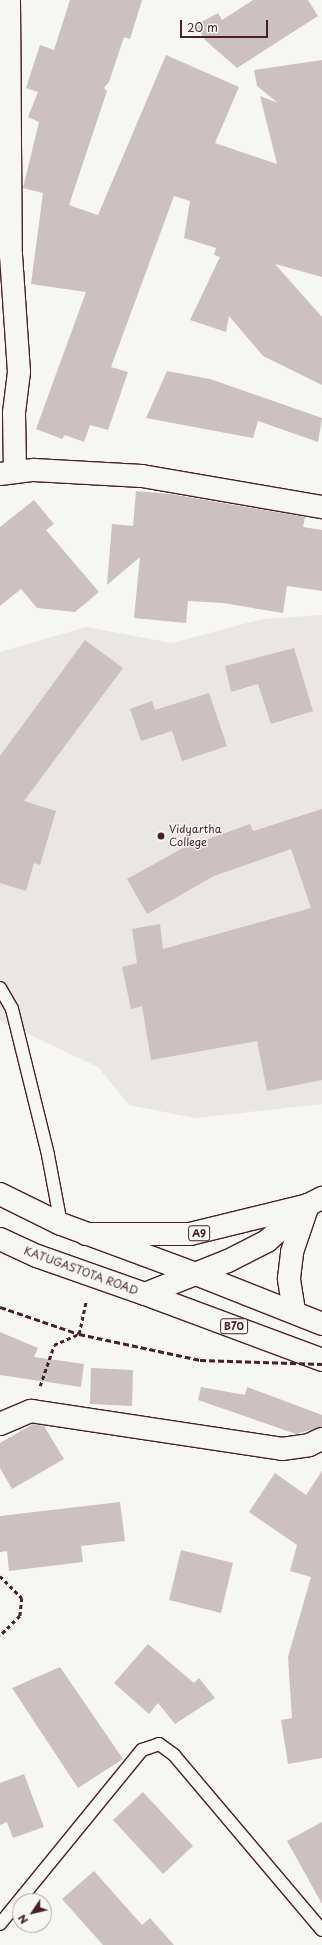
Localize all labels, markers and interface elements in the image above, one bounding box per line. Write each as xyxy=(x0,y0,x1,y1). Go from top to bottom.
scale bar xyxy=(182,12,270,38)
text: 20 m xyxy=(187,18,218,36)
place label: Vidyartha College xyxy=(169,823,221,849)
marker: Vidyartha College xyxy=(156,831,166,841)
road number: A9 xyxy=(188,1225,210,1241)
street label: KATUGASTOTA ROAD xyxy=(22,1244,140,1298)
road number: B70 xyxy=(220,1318,248,1334)
north arrow xyxy=(12,1893,52,1933)
text: N xyxy=(13,1911,32,1928)

